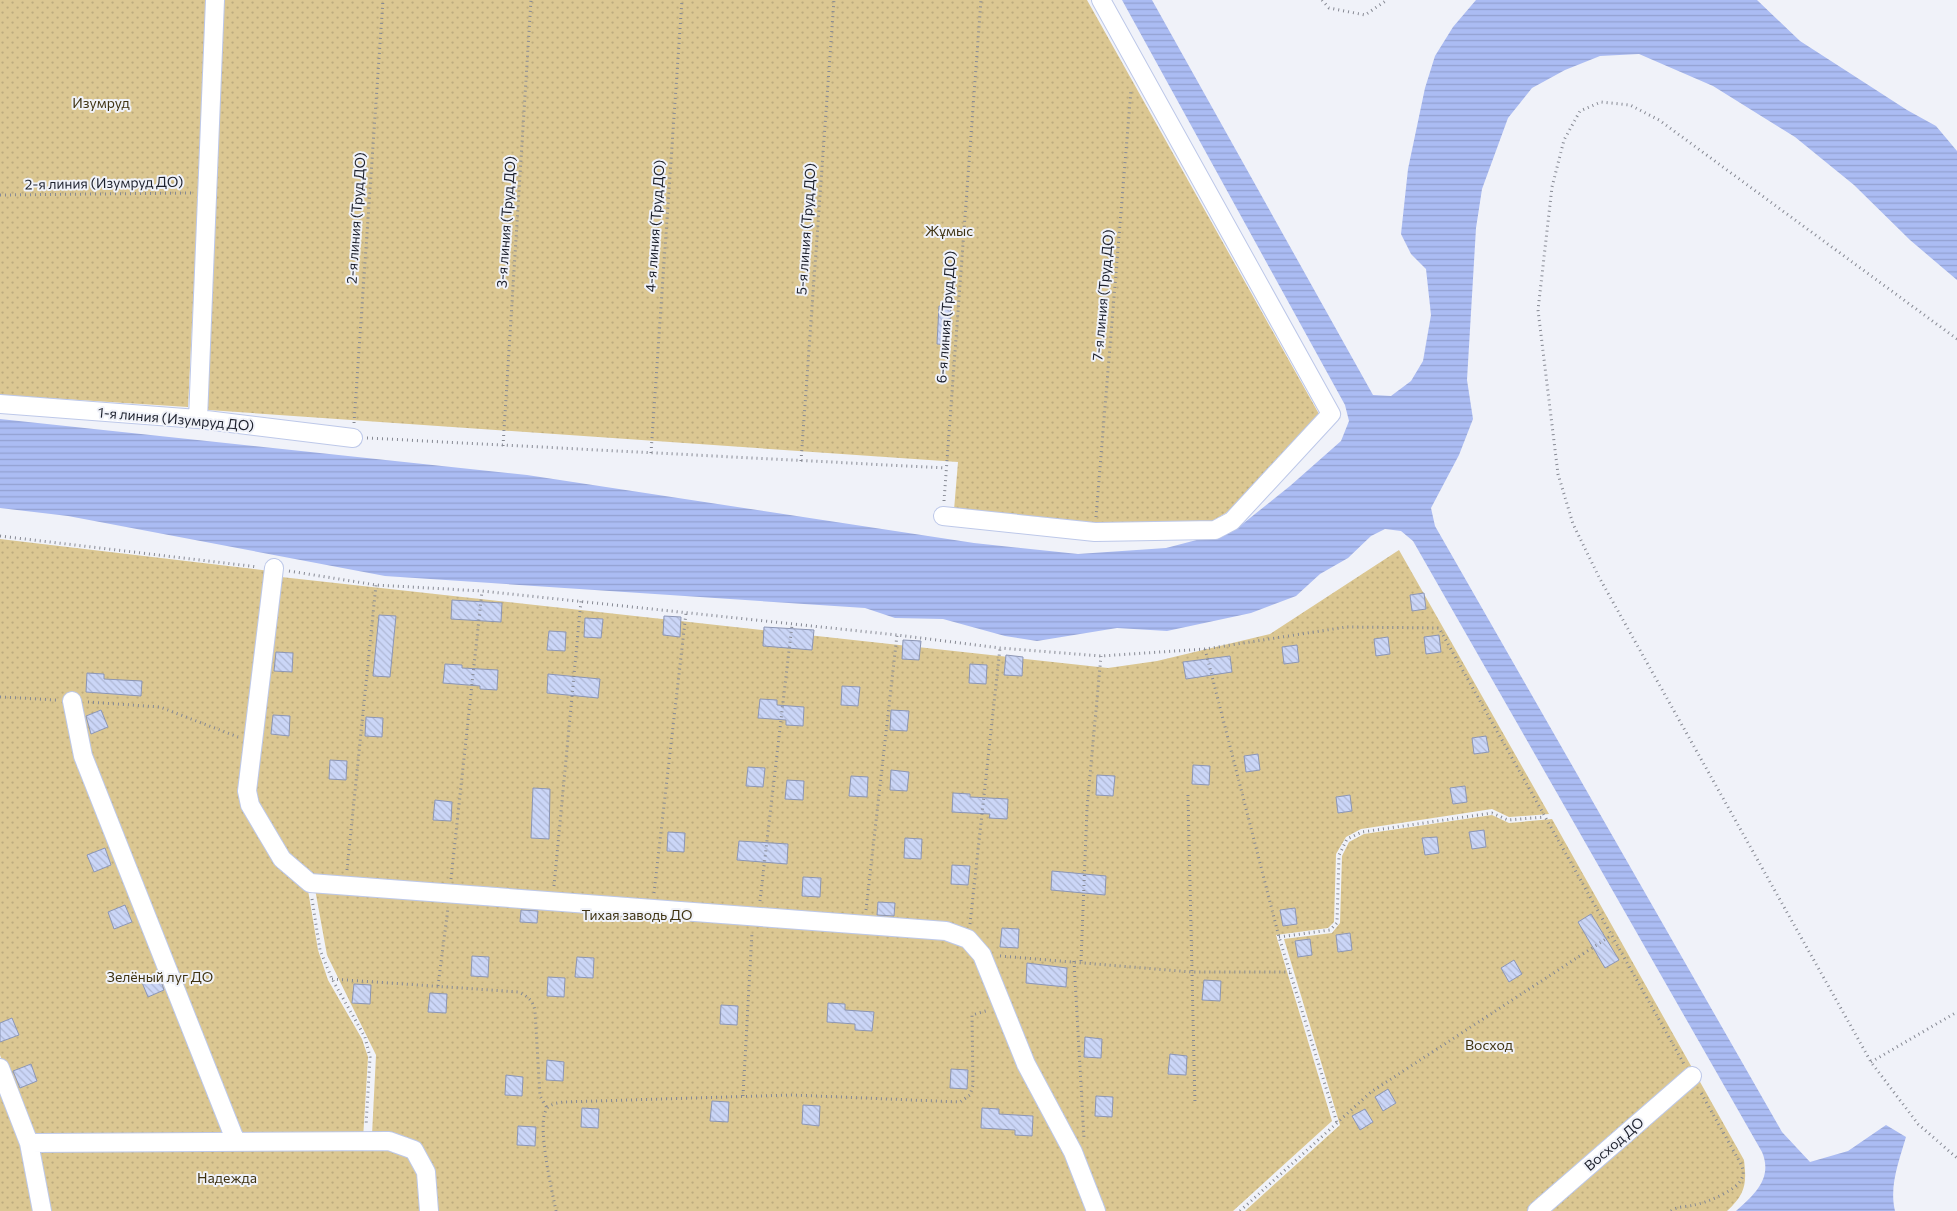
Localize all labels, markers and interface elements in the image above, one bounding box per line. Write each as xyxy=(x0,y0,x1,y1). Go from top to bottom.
park label: Изумруд xyxy=(72,94,130,111)
street label: 2-я линия (Труд ДО) xyxy=(342,152,369,284)
street label: 3-я линия (Труд ДО) xyxy=(492,155,519,289)
street label: 4-я линия (Труд ДО) xyxy=(641,159,668,293)
street label: 5-я линия (Труд ДО) xyxy=(792,162,819,296)
street label: 2-я линия (Изумруд ДО) xyxy=(25,173,183,192)
park label: Жұмыс xyxy=(925,222,973,239)
street label: 7-я линия (Труд ДО) xyxy=(1088,229,1117,361)
street label: 6-я линия (Труд ДО) xyxy=(932,250,959,384)
street label: 1-я линия (Изумруд ДО) xyxy=(97,403,255,434)
park label: Тихая заводь ДО xyxy=(582,906,692,923)
park label: Зелёный луг ДО xyxy=(107,968,213,985)
park label: Восход xyxy=(1465,1036,1513,1053)
street label: Восход ДО xyxy=(1581,1113,1647,1174)
park label: Надежда xyxy=(197,1169,257,1186)

